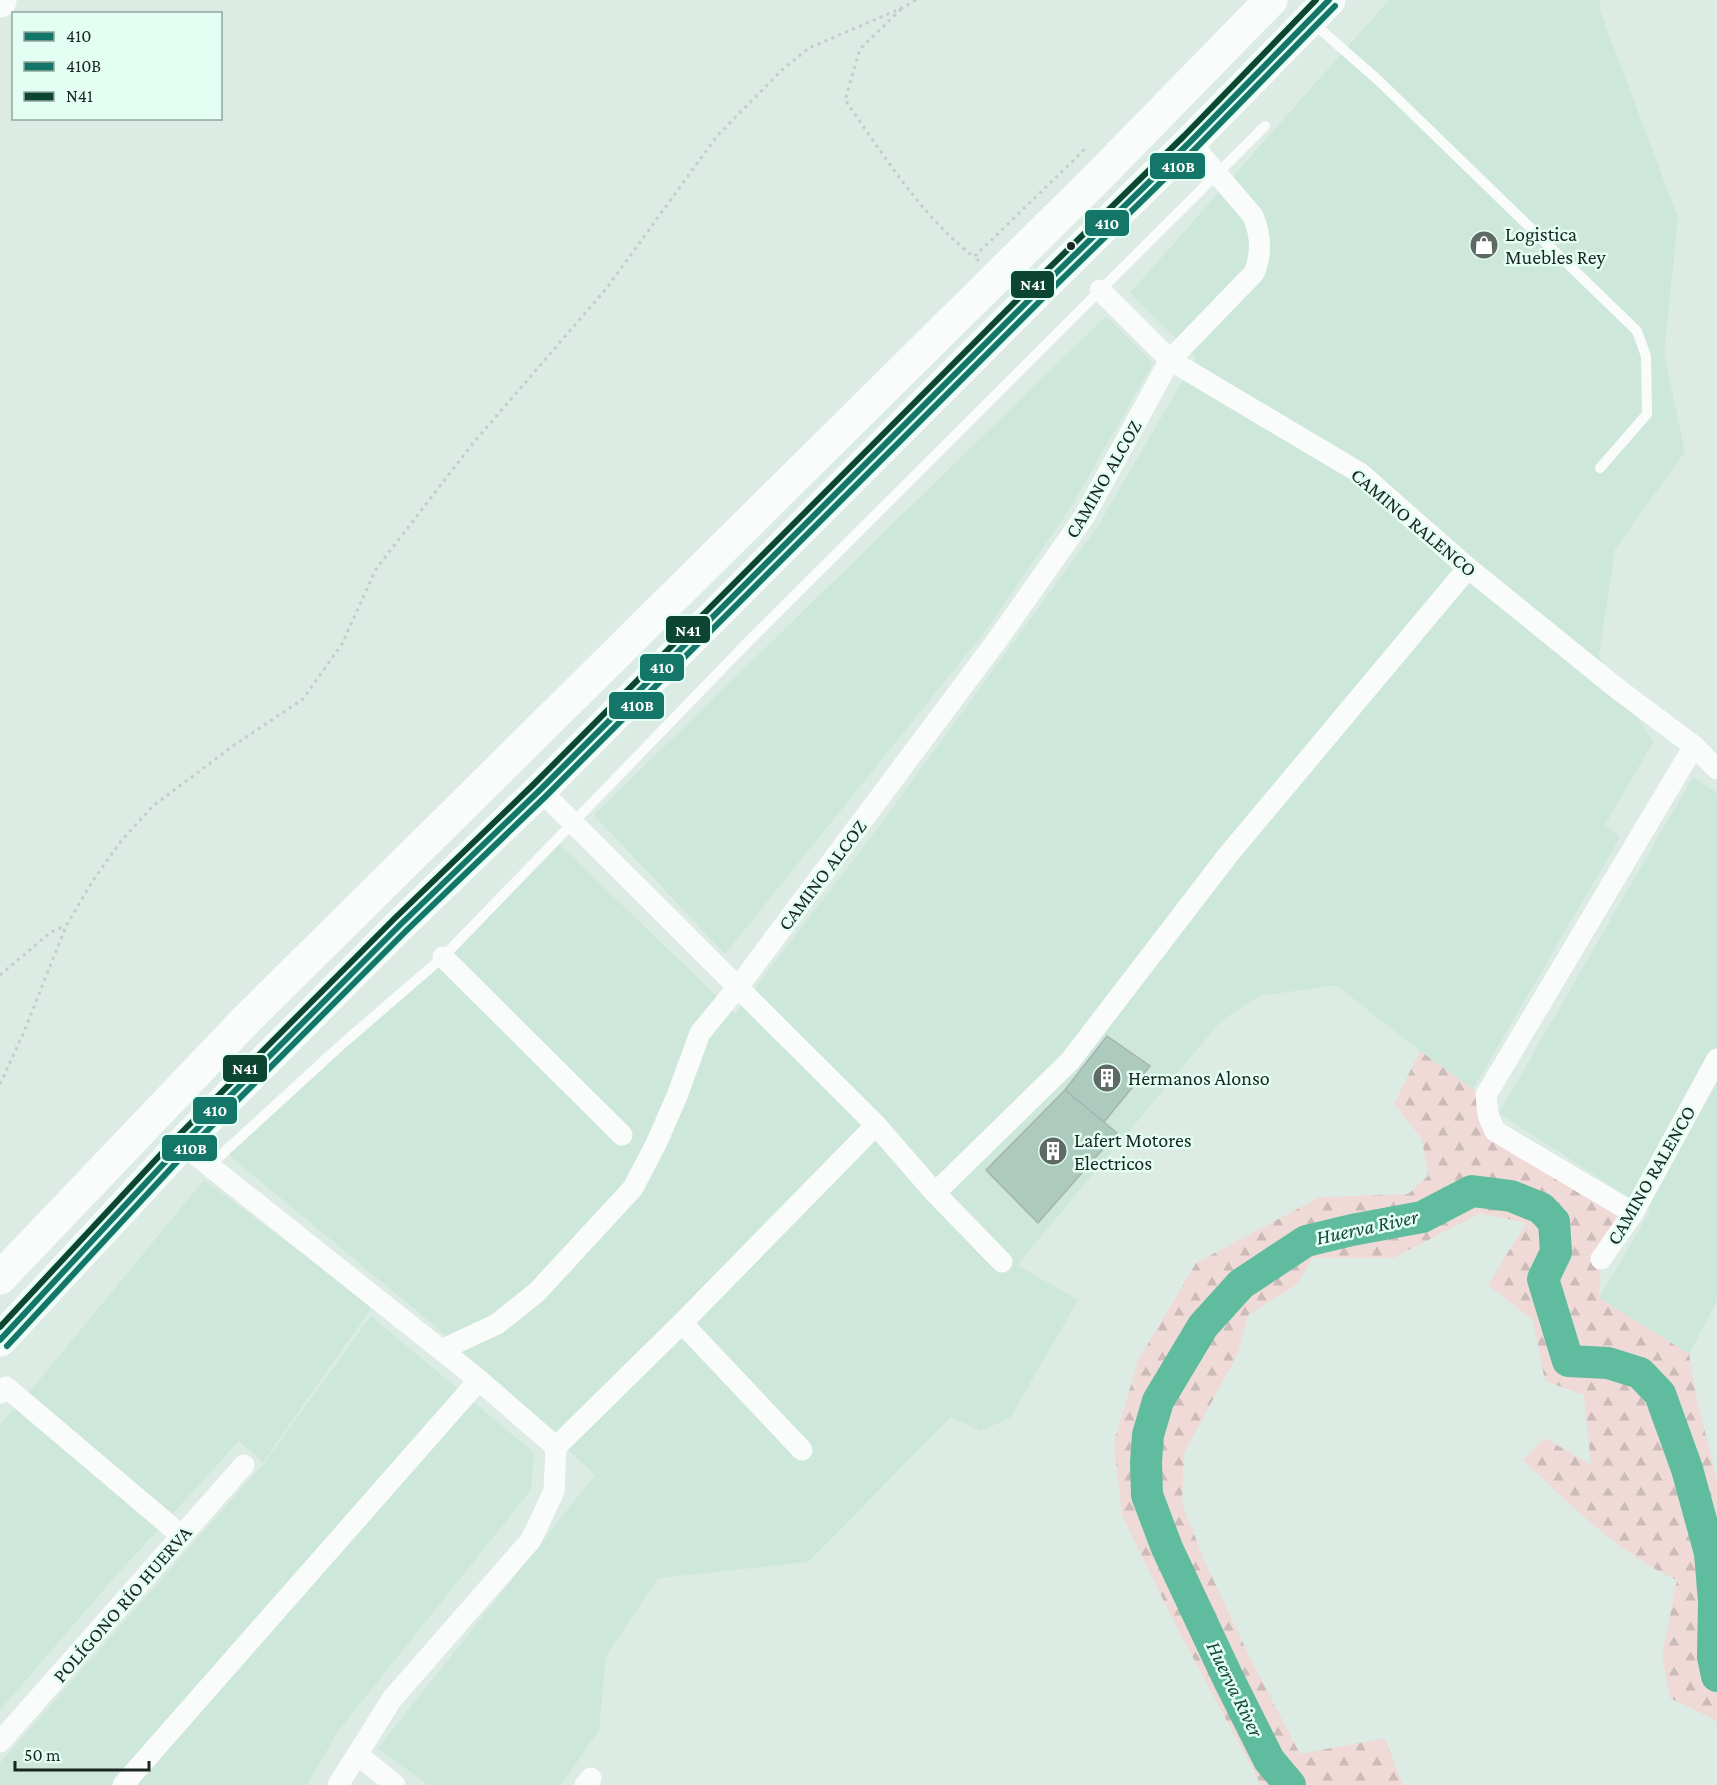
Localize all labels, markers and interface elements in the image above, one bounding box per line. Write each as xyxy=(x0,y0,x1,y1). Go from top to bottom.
legend xyxy=(12,12,222,120)
text: 410 xyxy=(66,26,91,46)
text: 410B xyxy=(66,56,101,76)
text: N41 xyxy=(66,86,93,106)
line badge: 410B xyxy=(1149,152,1206,180)
text: 410B xyxy=(1161,158,1195,175)
line badge: 410 xyxy=(1084,209,1130,237)
text: 410 xyxy=(1095,215,1119,232)
place label: Logistica Muebles Rey xyxy=(1505,223,1606,269)
shop icon: Logistica Muebles Rey xyxy=(1468,229,1500,261)
unlabelled marker xyxy=(1065,240,1077,252)
line badge: N41 xyxy=(1010,270,1055,299)
text: N41 xyxy=(1020,276,1046,293)
street label: CAMINO ALCOZ xyxy=(1060,416,1146,542)
street label: CAMINO RALENCO xyxy=(1347,463,1481,581)
line badge: N41 xyxy=(665,615,711,644)
text: N41 xyxy=(675,622,701,639)
line badge: 410 xyxy=(639,653,685,682)
text: 410 xyxy=(650,659,674,676)
line badge: 410B xyxy=(608,691,665,720)
text: 410B xyxy=(620,697,654,714)
street label: CAMINO ALCOZ xyxy=(773,815,871,935)
line badge: N41 xyxy=(222,1054,268,1083)
text: N41 xyxy=(232,1060,258,1077)
building icon: Hermanos Alonso xyxy=(1091,1062,1123,1094)
place label: Hermanos Alonso xyxy=(1128,1067,1270,1089)
line badge: 410 xyxy=(192,1096,238,1125)
text: 410 xyxy=(203,1102,227,1119)
street label: CAMINO RALENCO xyxy=(1602,1102,1700,1248)
place label: Lafert Motores Electricos xyxy=(1074,1129,1192,1174)
line badge: 410B xyxy=(161,1134,218,1162)
building icon: Lafert Motores Electricos xyxy=(1037,1135,1069,1167)
text: 410B xyxy=(173,1140,207,1157)
water label: Huerva River xyxy=(1314,1204,1421,1250)
street label: POLÍGONO RÍO HUERVA xyxy=(48,1521,196,1687)
water label: Huerva River xyxy=(1201,1637,1269,1741)
scale bar xyxy=(15,1734,148,1772)
text: 50 m xyxy=(24,1745,61,1765)

